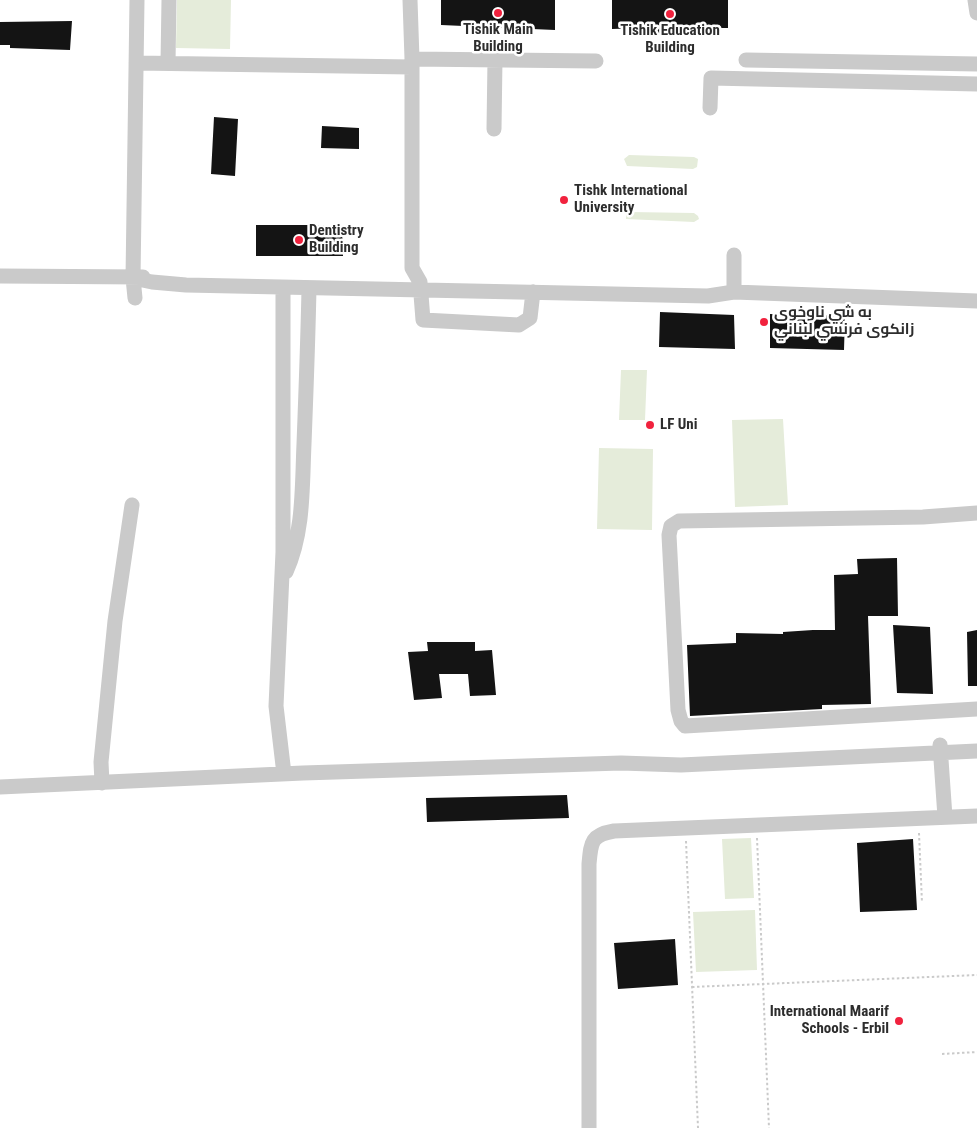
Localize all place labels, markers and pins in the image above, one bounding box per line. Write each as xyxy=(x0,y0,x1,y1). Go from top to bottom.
marker: Tishik Main Building xyxy=(492,7,504,19)
marker: Tishik Education Building xyxy=(664,8,676,20)
place label: Tishik Main Building xyxy=(463,21,533,56)
place label: Tishik Education Building xyxy=(620,22,720,57)
place label: Tishk International University xyxy=(574,182,687,217)
marker: Tishk International University xyxy=(558,194,570,206)
place label: Dentistry Building xyxy=(309,222,364,257)
marker: Dentistry Building xyxy=(293,234,305,246)
place label: به شي ناوخوى زانكوى فرنسي لبناني xyxy=(774,304,914,339)
marker: به شي ناوخوى زانكوى فرنسي لبناني xyxy=(758,316,770,328)
place label: LF Uni xyxy=(660,416,698,434)
marker: LF Uni xyxy=(644,419,656,431)
place label: International Maarif Schools - Erbil xyxy=(770,1003,889,1038)
marker: International Maarif Schools - Erbil xyxy=(893,1015,905,1027)

